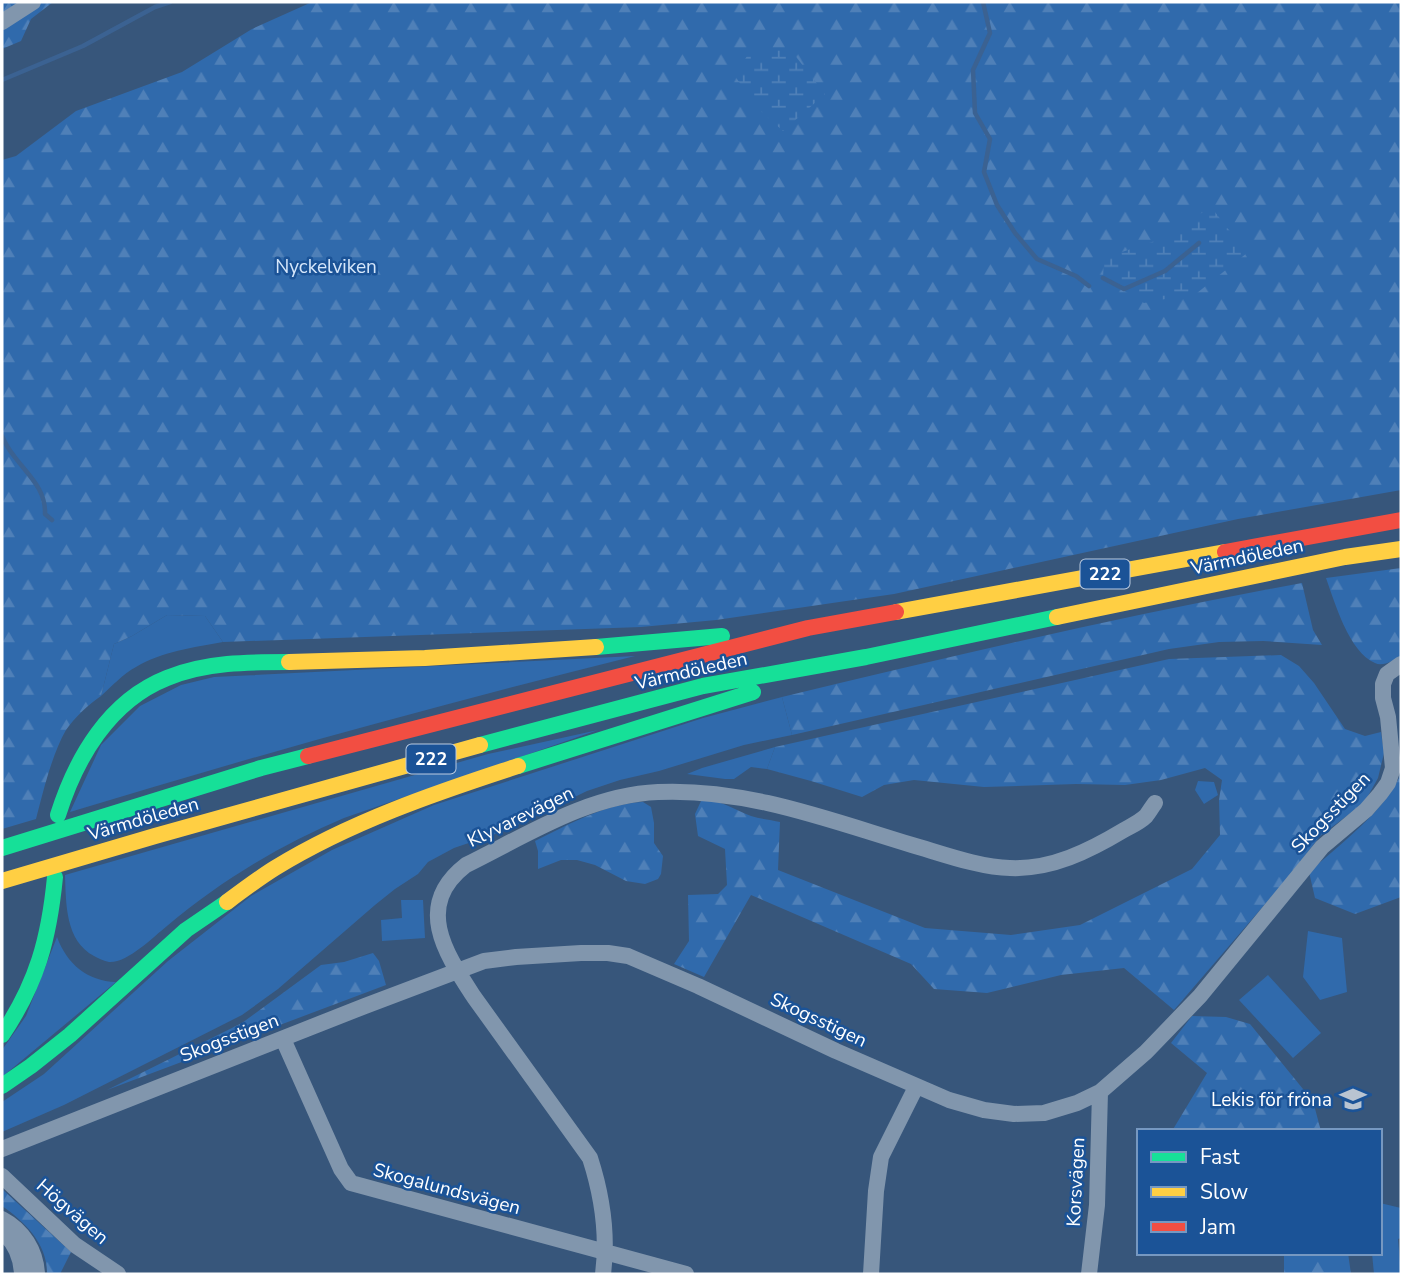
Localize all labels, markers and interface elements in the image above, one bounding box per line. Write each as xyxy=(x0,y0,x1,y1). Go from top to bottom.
park label: Nyckelviken xyxy=(275,254,377,280)
street label: Värmdöleden xyxy=(1188,532,1306,582)
road number: 222 xyxy=(1080,560,1130,588)
street label: Värmdöleden xyxy=(632,645,750,697)
road number: 222 xyxy=(406,744,456,774)
street label: Skogsstigen xyxy=(1285,766,1376,859)
street label: Klyvarevägen xyxy=(463,780,578,854)
street label: Värmdöleden xyxy=(84,791,202,848)
street label: Skogsstigen xyxy=(766,986,871,1054)
street label: Skogsstigen xyxy=(176,1007,283,1069)
school or university icon: Lekis för fröna xyxy=(1338,1084,1368,1114)
place label: Lekis för fröna xyxy=(1211,1087,1332,1113)
legend xyxy=(1137,1129,1382,1255)
street label: Korsvägen xyxy=(1061,1137,1091,1227)
text: Fast xyxy=(1200,1143,1240,1171)
street label: Skogalundsvägen xyxy=(370,1157,523,1221)
street label: Högvägen xyxy=(31,1173,114,1250)
text: Slow xyxy=(1200,1178,1249,1206)
text: Jam xyxy=(1199,1213,1236,1241)

